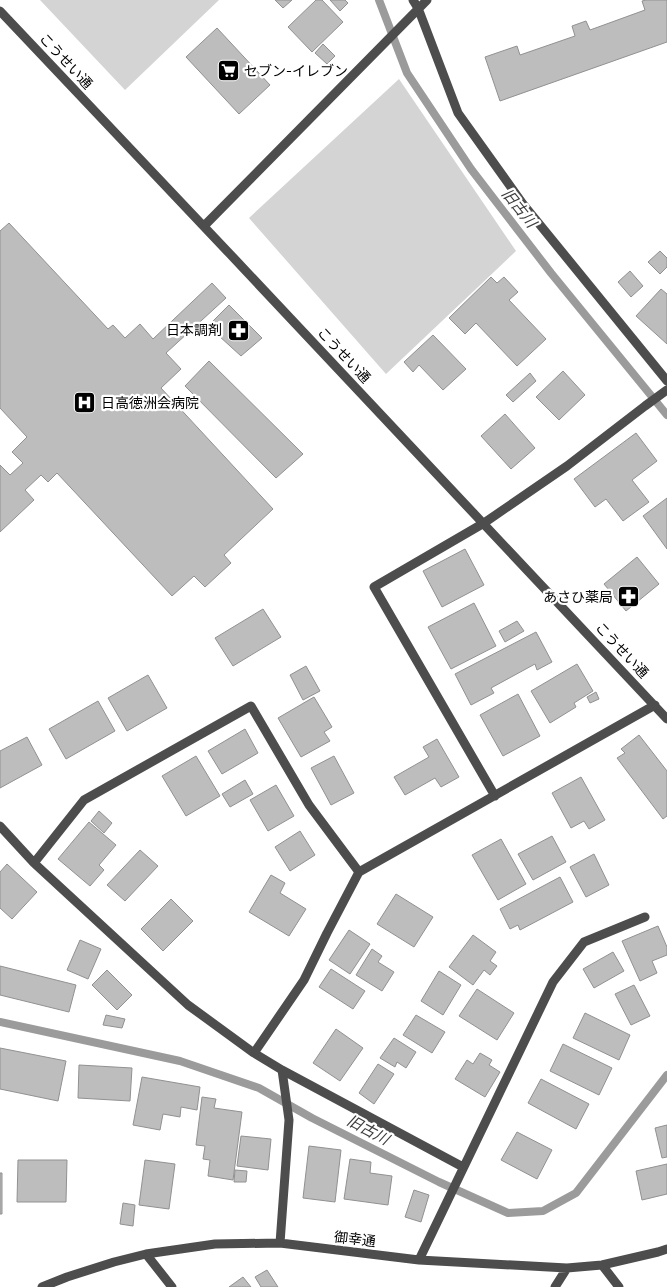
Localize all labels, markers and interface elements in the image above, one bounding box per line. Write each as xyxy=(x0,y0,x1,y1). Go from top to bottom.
street label: こうせい通 xyxy=(36,29,96,92)
supermarket icon: セブン-イレブン xyxy=(216,59,240,83)
place label: セブン-イレブン xyxy=(244,62,348,79)
water label: 旧古川 xyxy=(499,184,542,232)
pharmacy icon: 日本調剤 xyxy=(226,318,250,342)
place label: 日本調剤 xyxy=(166,321,222,338)
street label: こうせい通 xyxy=(314,323,374,386)
hospital icon: 日高徳洲会病院 xyxy=(73,391,97,415)
place label: 日高徳洲会病院 xyxy=(101,394,199,411)
pharmacy icon: あさひ薬局 xyxy=(617,585,641,609)
place label: あさひ薬局 xyxy=(543,588,613,605)
street label: こうせい通 xyxy=(592,618,652,681)
water label: 旧古川 xyxy=(344,1111,394,1149)
street label: 御幸通 xyxy=(333,1228,377,1249)

